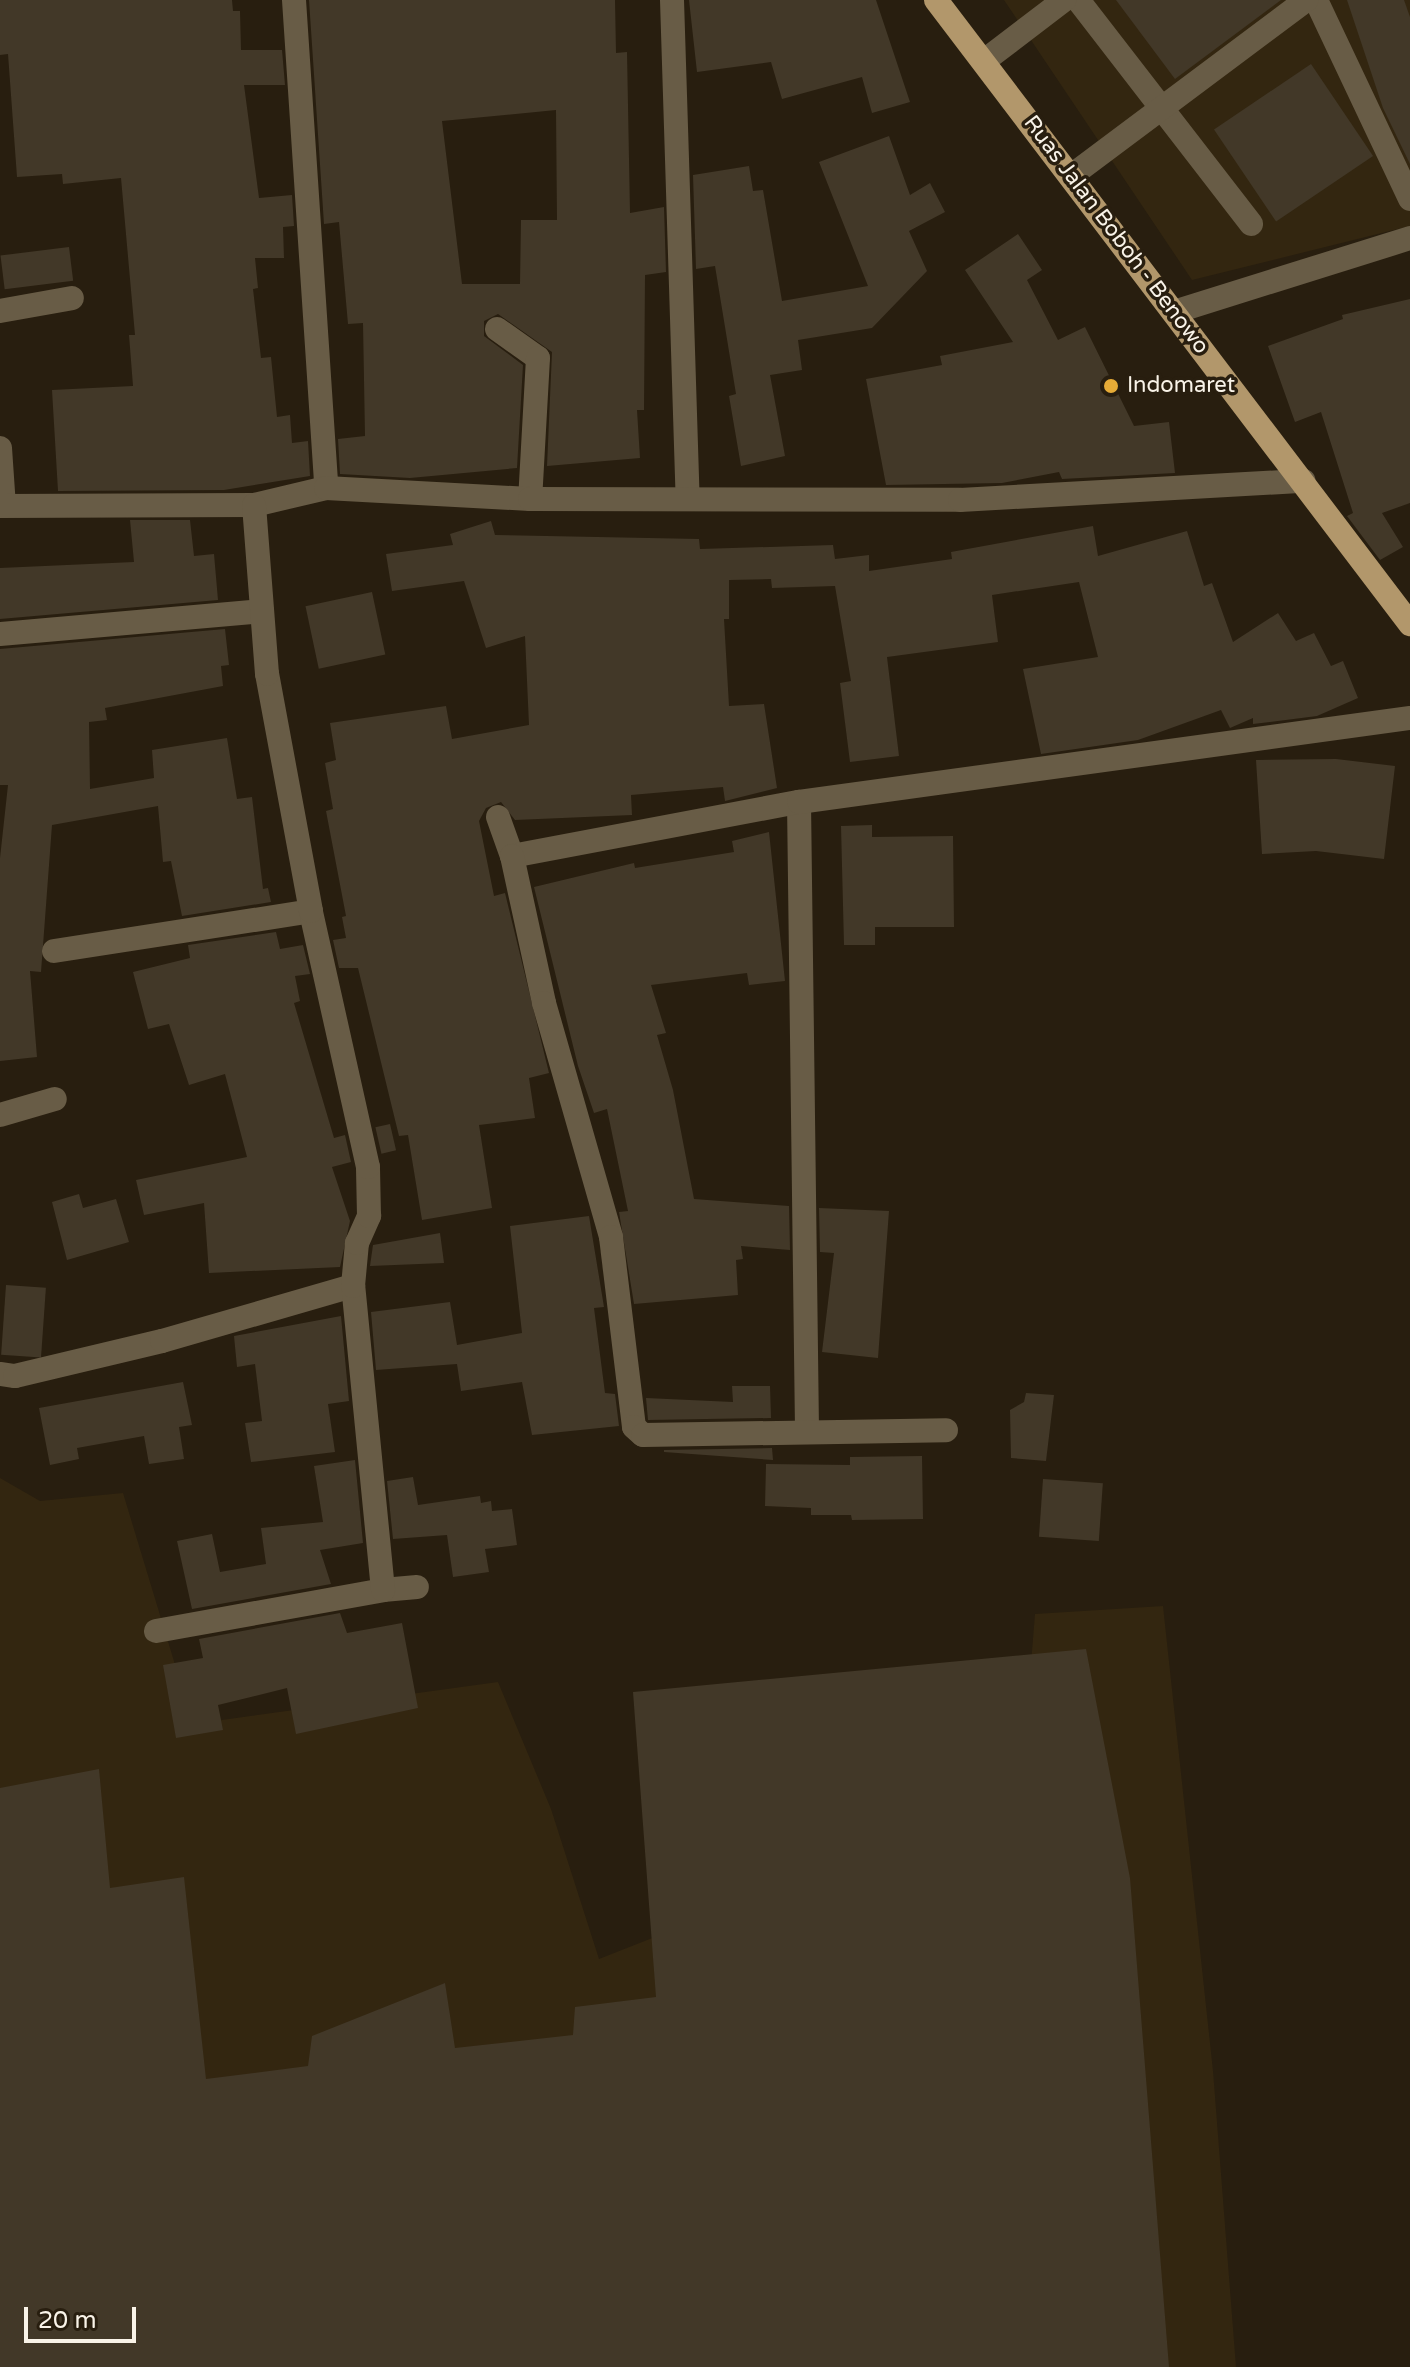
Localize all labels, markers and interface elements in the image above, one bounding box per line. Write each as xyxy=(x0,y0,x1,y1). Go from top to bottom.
street label: Ruas Jalan Boboh - Benowo xyxy=(1018,111,1214,359)
place label: Indomaret xyxy=(1127,373,1235,399)
marker: Indomaret xyxy=(1102,377,1120,395)
scale bar xyxy=(28,2291,140,2341)
text: 20 m xyxy=(38,2306,96,2335)

